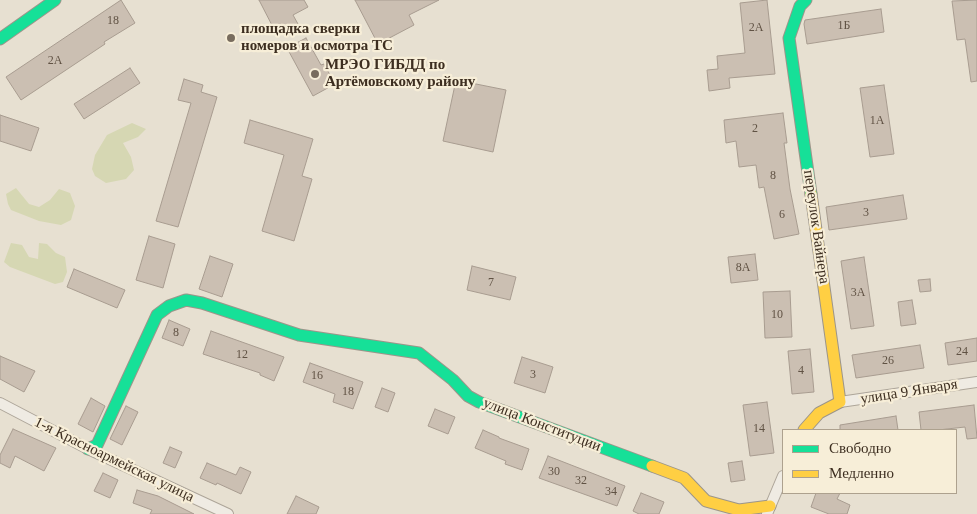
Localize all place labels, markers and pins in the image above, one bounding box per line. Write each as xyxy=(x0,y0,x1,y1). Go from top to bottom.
place label: площадка сверки номеров и осмотра ТС xyxy=(241,20,393,55)
marker: площадка сверки номеров и осмотра ТС xyxy=(225,32,237,44)
place label: МРЭО ГИБДД по Артёмовскому району xyxy=(325,56,475,91)
marker: МРЭО ГИБДД по Артёмовскому району xyxy=(309,68,321,80)

